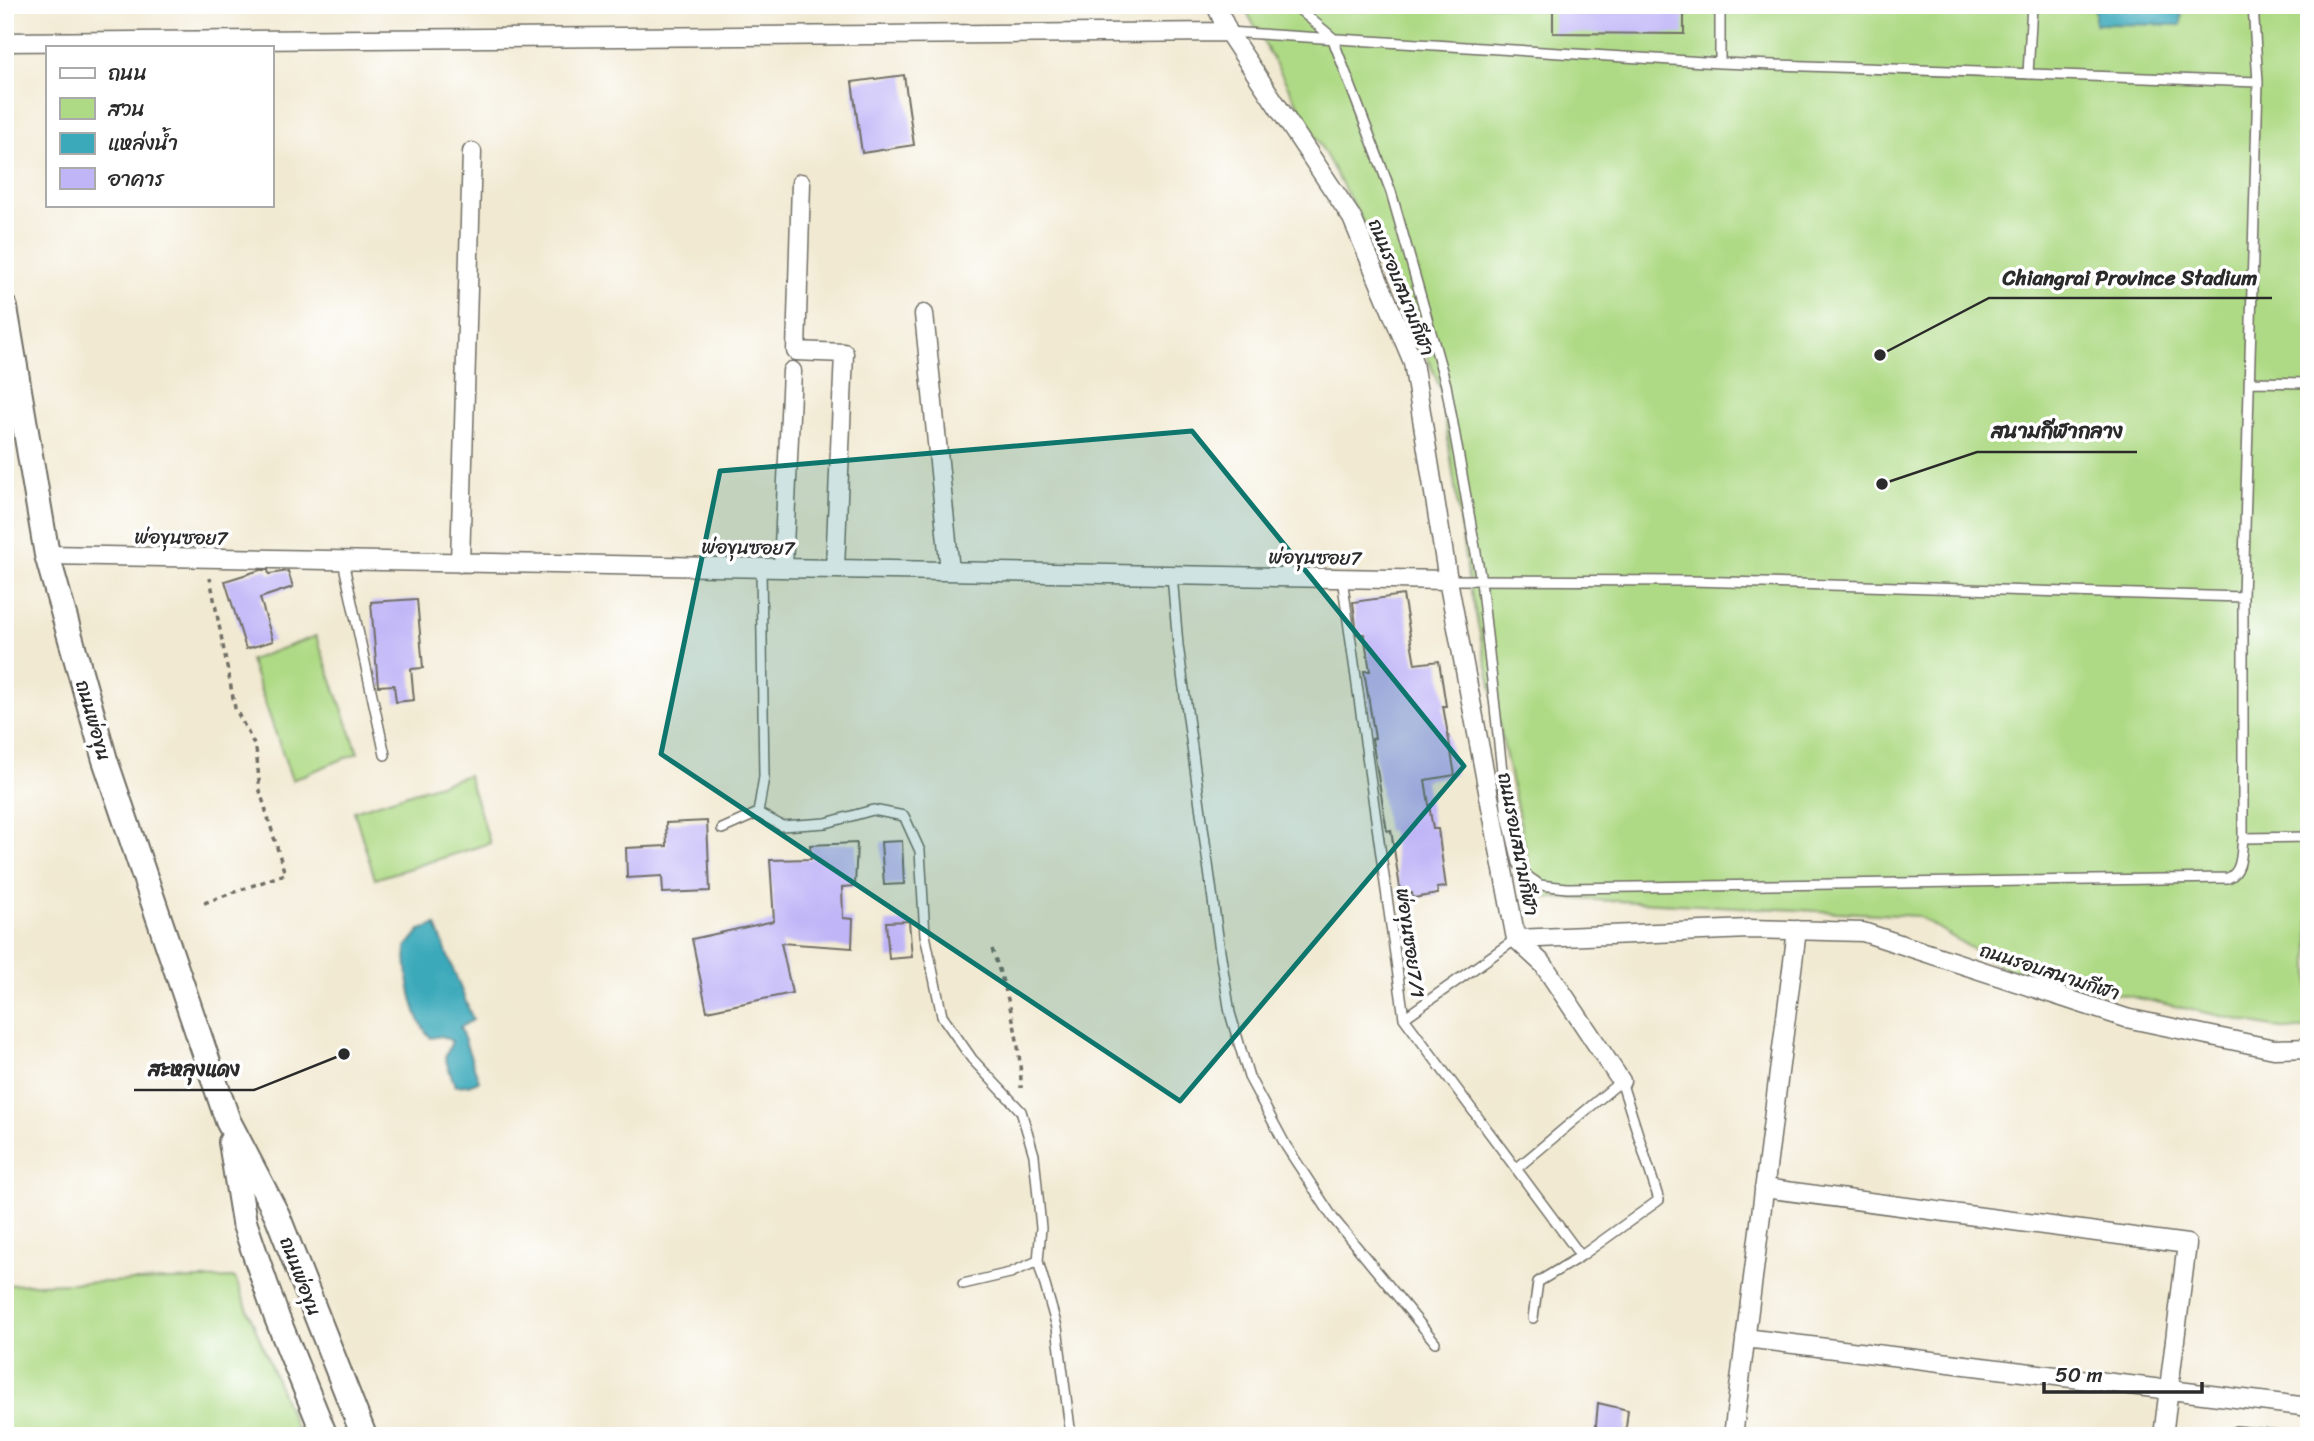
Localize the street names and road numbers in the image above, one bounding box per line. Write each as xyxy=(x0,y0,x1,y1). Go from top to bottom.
street label: ถนนรอบสนามกีฬา xyxy=(1359,213,1444,361)
street label: พ่อขุนซอย7 xyxy=(134,520,229,555)
street label: พ่อขุนซอย7 xyxy=(701,530,796,565)
street label: พ่อขุนซอย7 xyxy=(1268,540,1363,575)
street label: ถนนพ่อขุน xyxy=(66,676,121,764)
street label: ถนนรอบสนามกีฬา xyxy=(1488,769,1549,919)
street label: พ่อขุนซอย7/1 xyxy=(1386,886,1435,1000)
street label: ถนนรอบสนามกีฬา xyxy=(1975,933,2124,1010)
street label: ถนนพ่อขุน xyxy=(270,1232,331,1321)

